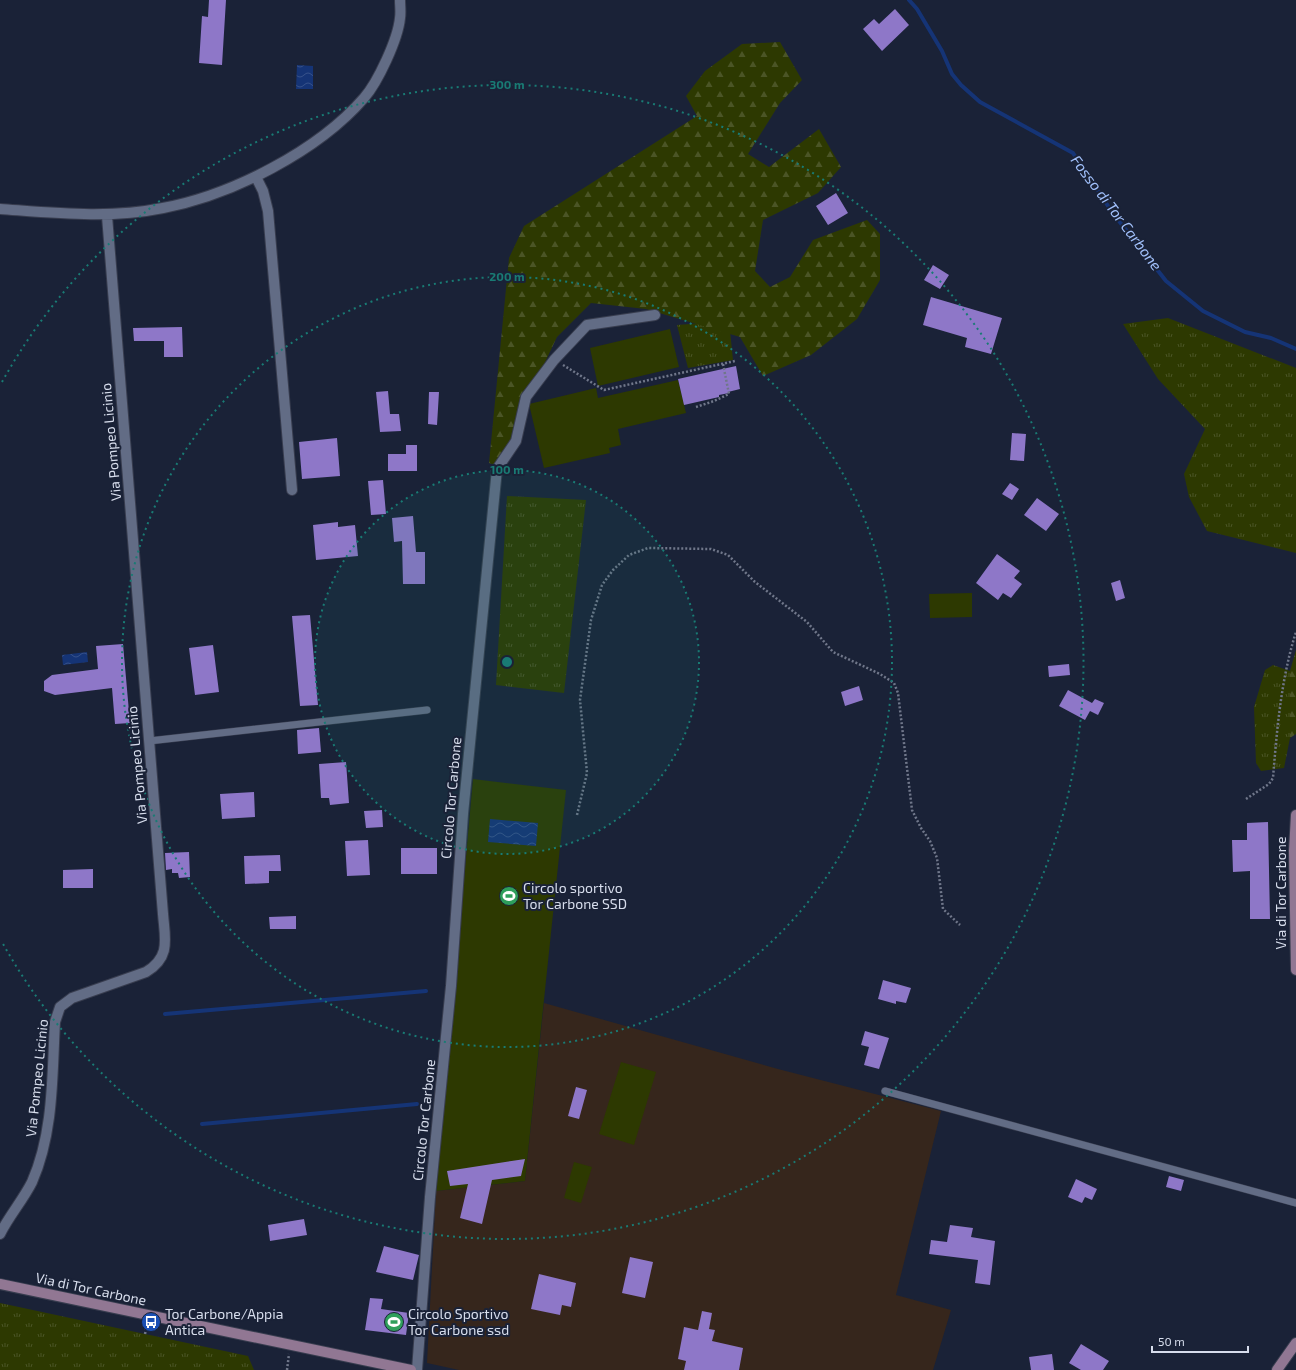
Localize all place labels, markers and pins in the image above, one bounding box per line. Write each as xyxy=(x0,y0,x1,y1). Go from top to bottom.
centre of rings xyxy=(500,655,514,669)
place label: Circolo sportivo Tor Carbone SSD xyxy=(523,879,627,912)
sports icon: Circolo sportivo Tor Carbone SSD xyxy=(498,885,520,907)
place label: Tor Carbone/Appia Antica xyxy=(165,1305,283,1338)
place label: Circolo Sportivo Tor Carbone ssd xyxy=(408,1305,509,1338)
bus stop icon: Tor Carbone/Appia Antica xyxy=(140,1311,162,1333)
sports icon: Circolo Sportivo Tor Carbone ssd xyxy=(383,1311,405,1333)

